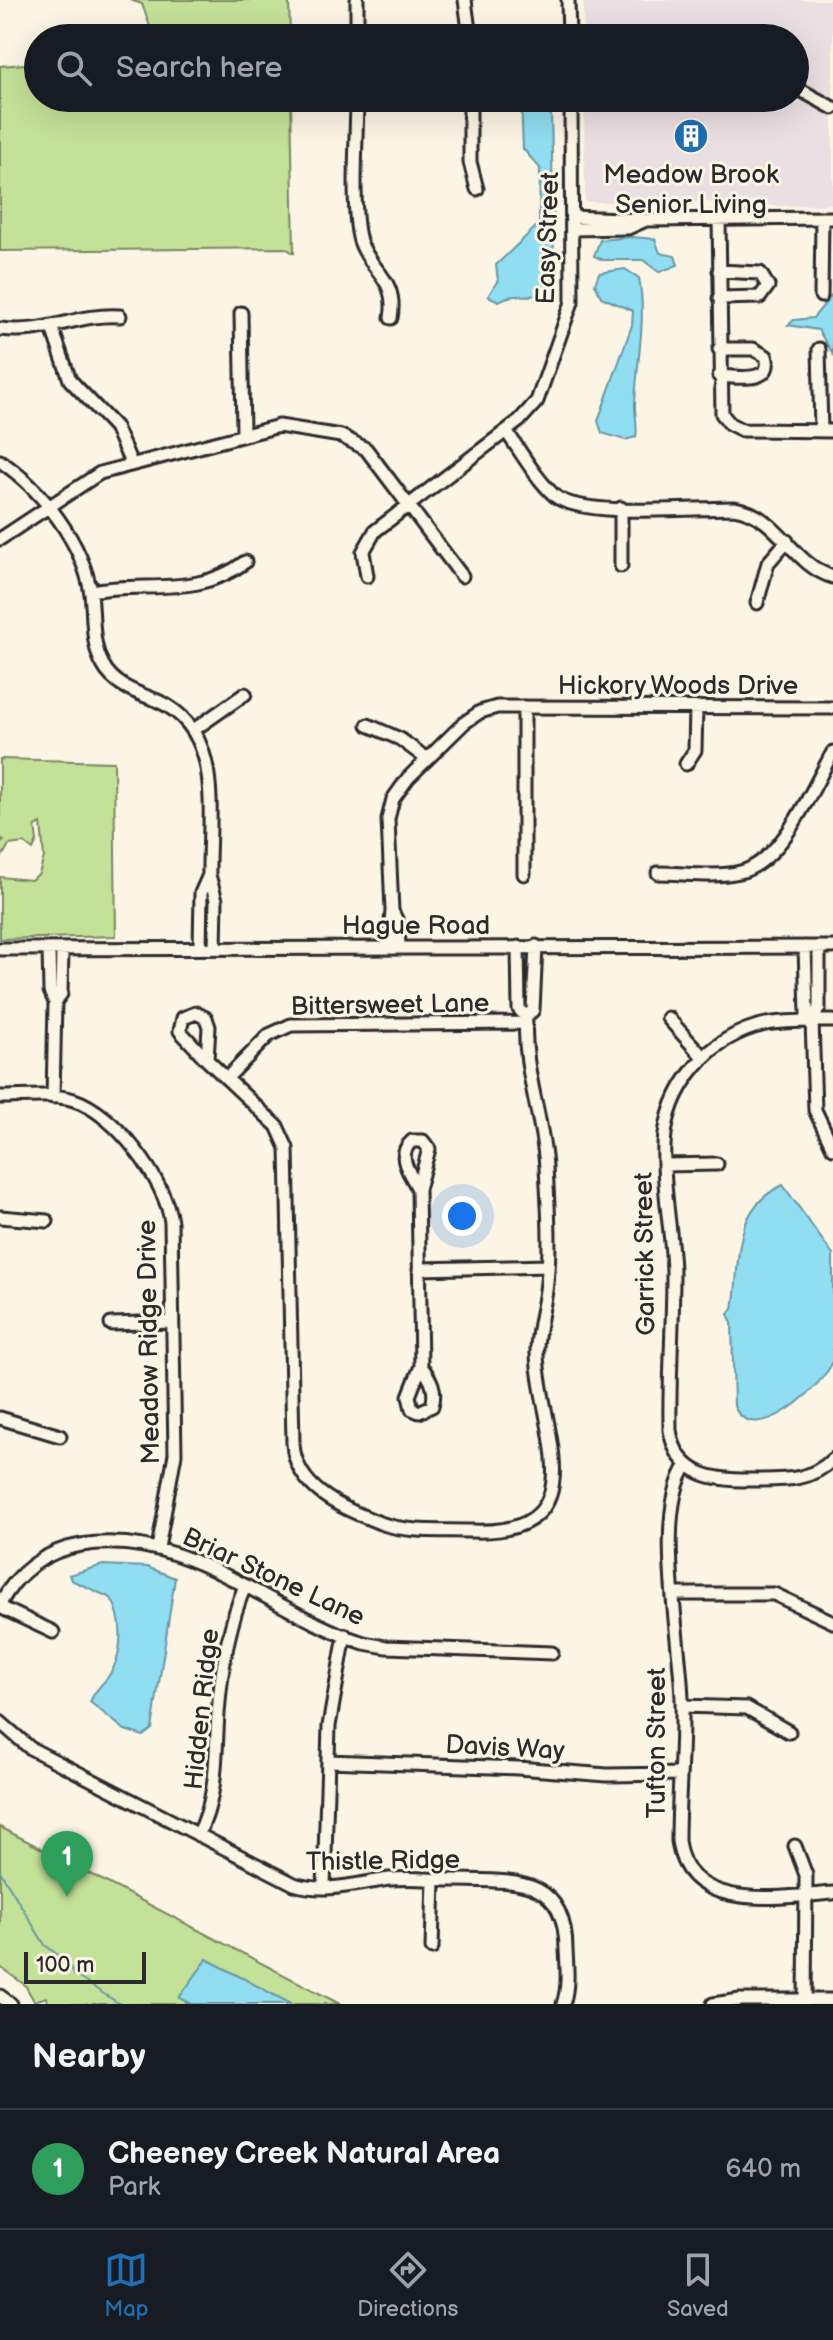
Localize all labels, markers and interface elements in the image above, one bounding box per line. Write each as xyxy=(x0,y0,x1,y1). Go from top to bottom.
search box xyxy=(24,24,809,112)
icon: search xyxy=(52,46,96,90)
text: Search here xyxy=(116,50,282,86)
building icon: Meadow Brook Senior Living xyxy=(672,117,710,155)
place label: Meadow Brook Senior Living xyxy=(603,160,779,221)
street label: Easy Street xyxy=(531,171,566,305)
street label: Hickory Woods Drive xyxy=(558,671,798,702)
street label: Hague Road xyxy=(342,911,490,942)
street label: Bittersweet Lane xyxy=(290,988,490,1023)
street label: Garrick Street xyxy=(629,1172,662,1336)
your location xyxy=(442,1196,482,1236)
street label: Meadow Ridge Drive xyxy=(132,1219,167,1465)
street label: Briar Stone Lane xyxy=(177,1522,369,1633)
street label: Hidden Ridge xyxy=(179,1627,226,1791)
street label: Tufton Street xyxy=(642,1668,673,1818)
street label: Davis Way xyxy=(444,1730,566,1767)
pin: 1 xyxy=(41,1831,93,1897)
street label: Thistle Ridge xyxy=(306,1845,460,1878)
scale bar xyxy=(24,1948,146,1984)
text: 100 m xyxy=(36,1952,95,1979)
text: Nearby xyxy=(32,2036,146,2077)
text: Cheeney Creek Natural Area xyxy=(108,2136,500,2172)
text: 1 xyxy=(53,2154,63,2185)
text: 640 m xyxy=(725,2154,801,2185)
text: Park xyxy=(108,2172,160,2203)
tab: Map xyxy=(104,2248,149,2323)
tab: Directions xyxy=(357,2248,458,2323)
tab: Saved xyxy=(667,2248,729,2323)

